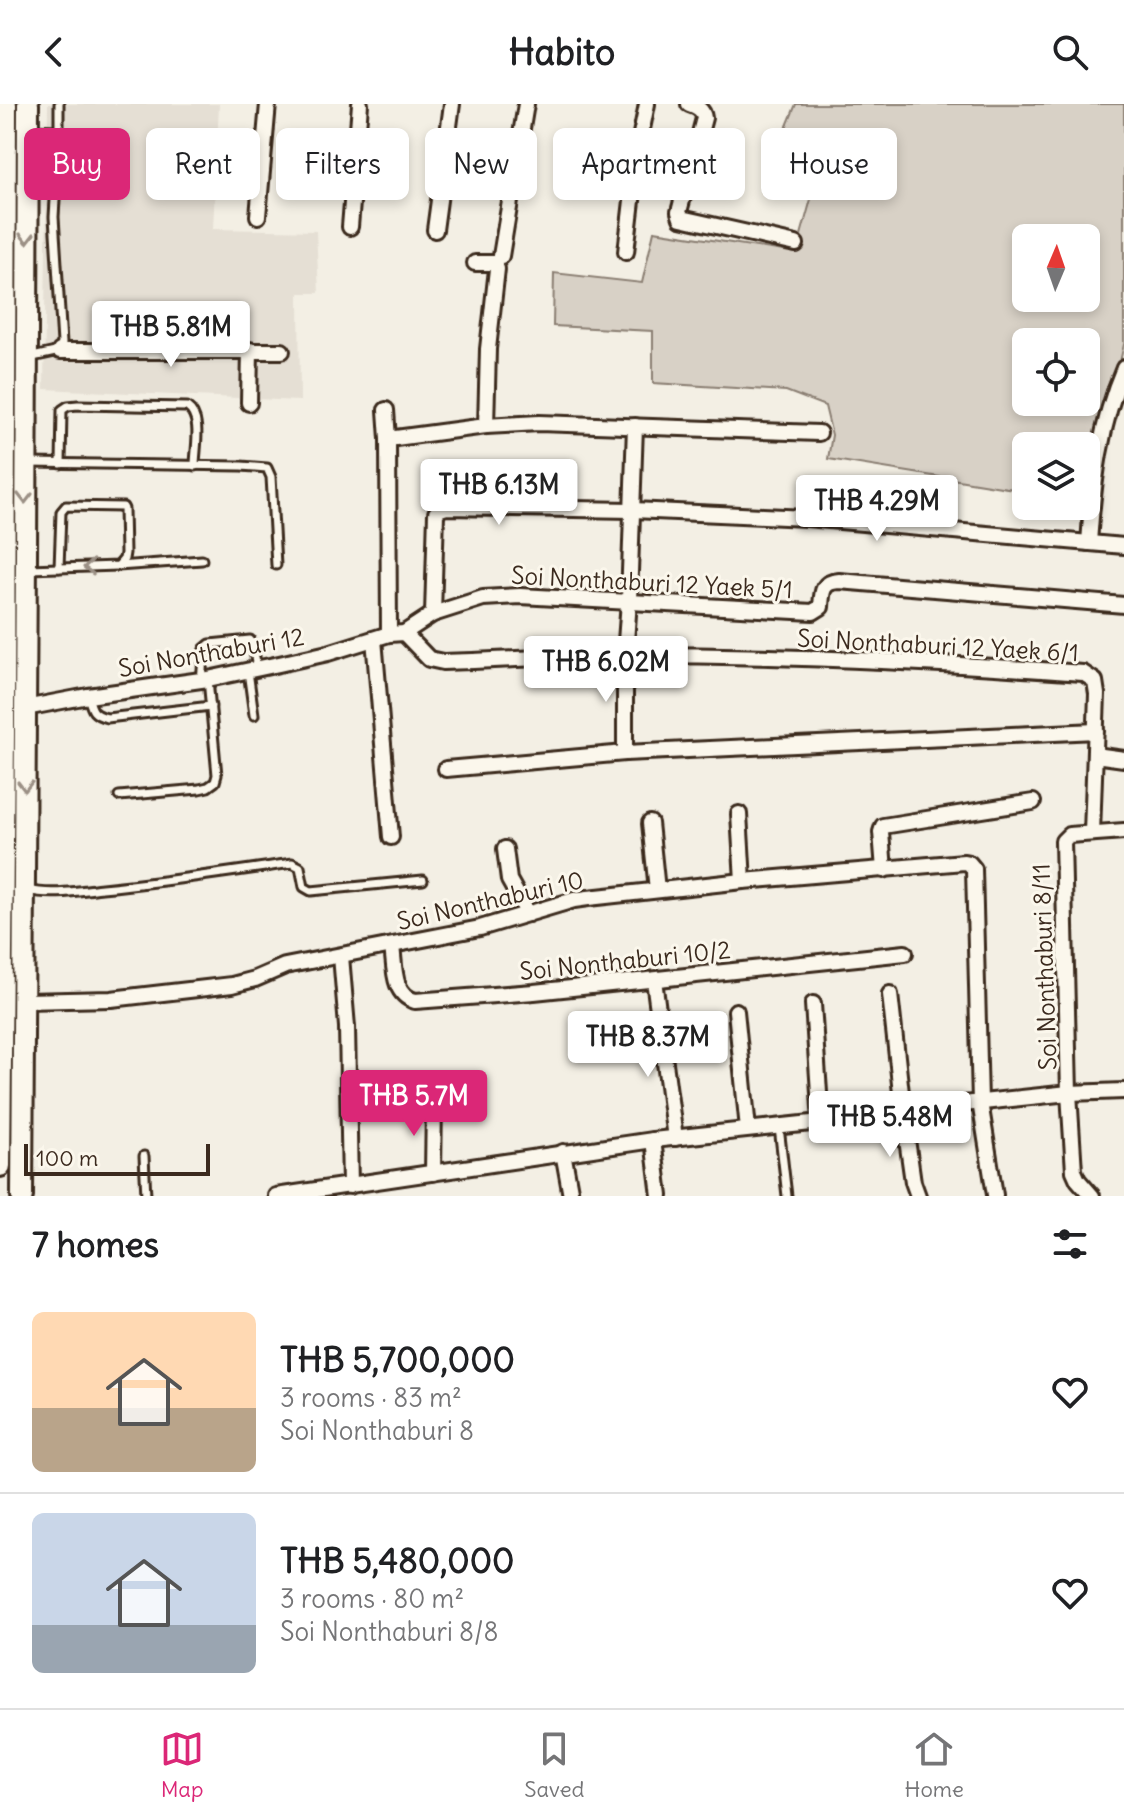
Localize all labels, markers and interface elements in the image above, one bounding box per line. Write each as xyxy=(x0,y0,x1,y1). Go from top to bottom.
icon: back xyxy=(32,30,76,74)
text: Habito xyxy=(509,30,615,75)
icon: search xyxy=(1048,30,1092,74)
chip: Buy xyxy=(24,128,130,200)
chip: Rent xyxy=(146,128,260,200)
chip: Filters xyxy=(276,128,409,200)
chip: New xyxy=(425,128,537,200)
chip: Apartment xyxy=(553,128,745,200)
chip: House xyxy=(761,128,897,200)
north arrow xyxy=(1012,224,1100,312)
map controls xyxy=(1012,224,1100,520)
one-way arrow xyxy=(18,232,36,245)
pin: THB 5.81M xyxy=(79,301,263,369)
text: THB 5.81M xyxy=(110,310,232,343)
button: locate xyxy=(1012,328,1100,416)
button: layers xyxy=(1012,432,1100,520)
pin: THB 6.13M xyxy=(407,459,591,527)
text: THB 6.13M xyxy=(438,468,560,501)
pin: THB 4.29M xyxy=(785,475,969,543)
text: THB 4.29M xyxy=(814,484,940,517)
one-way arrow xyxy=(16,492,34,505)
one-way arrow xyxy=(82,559,95,576)
street label: Soi Nonthaburi 12 Yaek 5/1 xyxy=(511,560,793,604)
street label: Soi Nonthaburi 12 xyxy=(116,621,306,683)
street label: Soi Nonthaburi 12 Yaek 6/1 xyxy=(796,623,1080,667)
pin: THB 6.02M xyxy=(514,636,698,704)
text: THB 6.02M xyxy=(542,645,670,678)
one-way arrow xyxy=(16,780,34,793)
street label: Soi Nonthaburi 8/11 xyxy=(1025,863,1063,1071)
street label: Soi Nonthaburi 10 xyxy=(394,864,586,936)
street label: Soi Nonthaburi 10/2 xyxy=(518,934,732,986)
pin: THB 8.37M xyxy=(556,1011,740,1079)
text: THB 8.37M xyxy=(586,1020,710,1053)
pin: THB 5.7M xyxy=(331,1070,497,1138)
text: THB 5.7M xyxy=(359,1079,469,1112)
pin: THB 5.48M xyxy=(798,1091,982,1159)
text: THB 5.48M xyxy=(827,1100,953,1133)
scale bar xyxy=(24,1140,210,1176)
text: 100 m xyxy=(36,1144,98,1172)
icon: filters xyxy=(1048,1222,1092,1266)
text: 7 homes xyxy=(32,1223,159,1266)
text: THB 5,700,000 xyxy=(280,1338,515,1381)
icon: home xyxy=(96,1344,192,1440)
icon: heart xyxy=(1048,1370,1092,1414)
text: 3 rooms · 83 m² xyxy=(280,1381,462,1414)
text: Soi Nonthaburi 8 xyxy=(280,1414,474,1447)
text: THB 5,480,000 xyxy=(280,1539,514,1582)
icon: home xyxy=(96,1545,192,1641)
icon: heart xyxy=(1048,1571,1092,1615)
text: 3 rooms · 80 m² xyxy=(280,1582,464,1615)
text: Soi Nonthaburi 8/8 xyxy=(280,1615,498,1648)
tab: Map xyxy=(160,1727,204,1803)
tab: Saved xyxy=(524,1727,584,1803)
tab: Home xyxy=(905,1727,964,1803)

